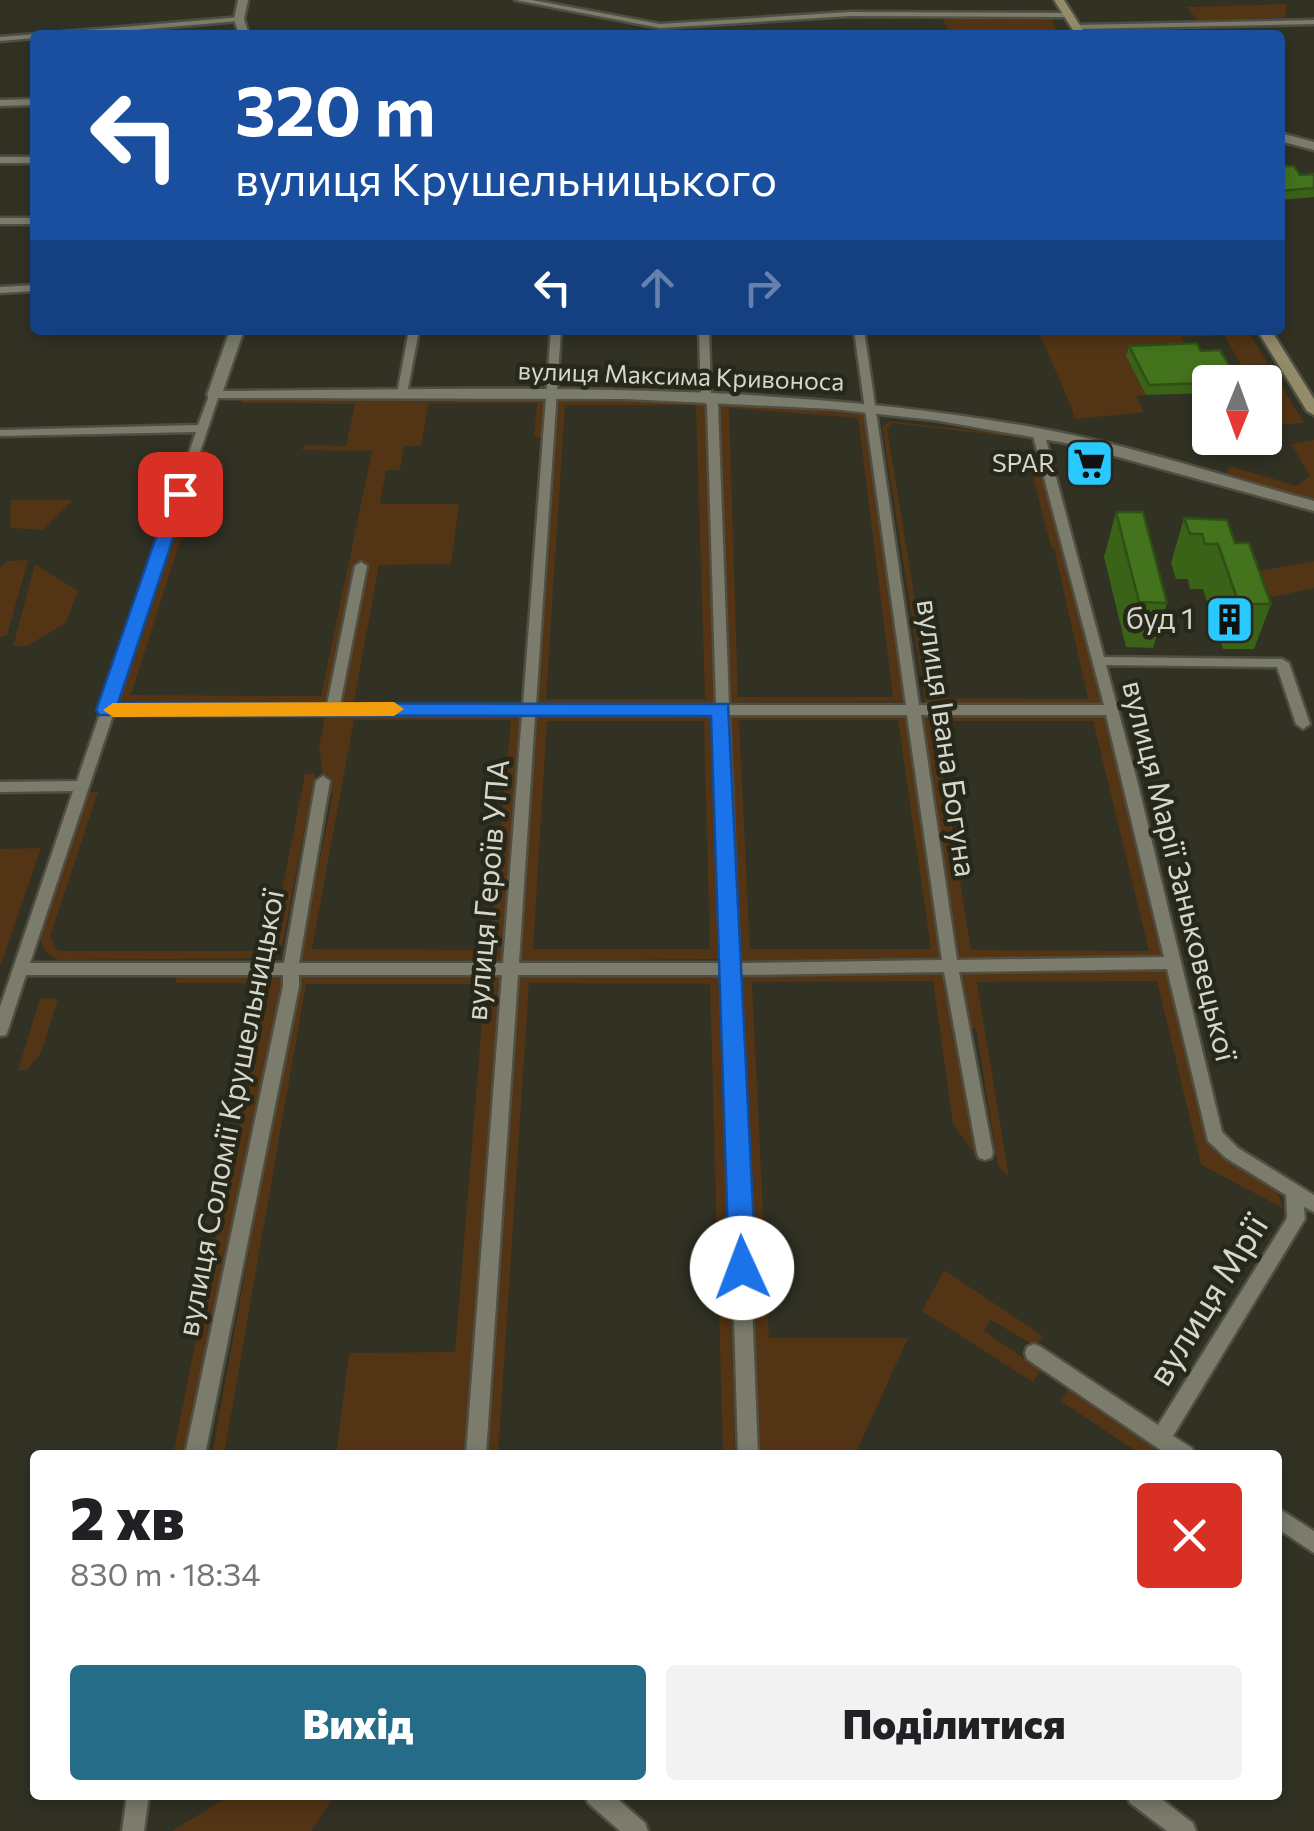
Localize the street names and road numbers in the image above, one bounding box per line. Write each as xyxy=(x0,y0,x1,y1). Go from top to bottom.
street label: вулиця Максима Кривоноса xyxy=(517,354,845,396)
street label: вулиця Івана Богуна xyxy=(911,596,986,879)
street label: вулиця Марії Заньковецької xyxy=(1116,676,1247,1066)
street label: вулиця Героїв УПА xyxy=(456,757,515,1022)
street label: вулиця Соломії Крушельницької xyxy=(167,885,290,1339)
street label: вулиця Мрії xyxy=(1136,1204,1276,1392)

